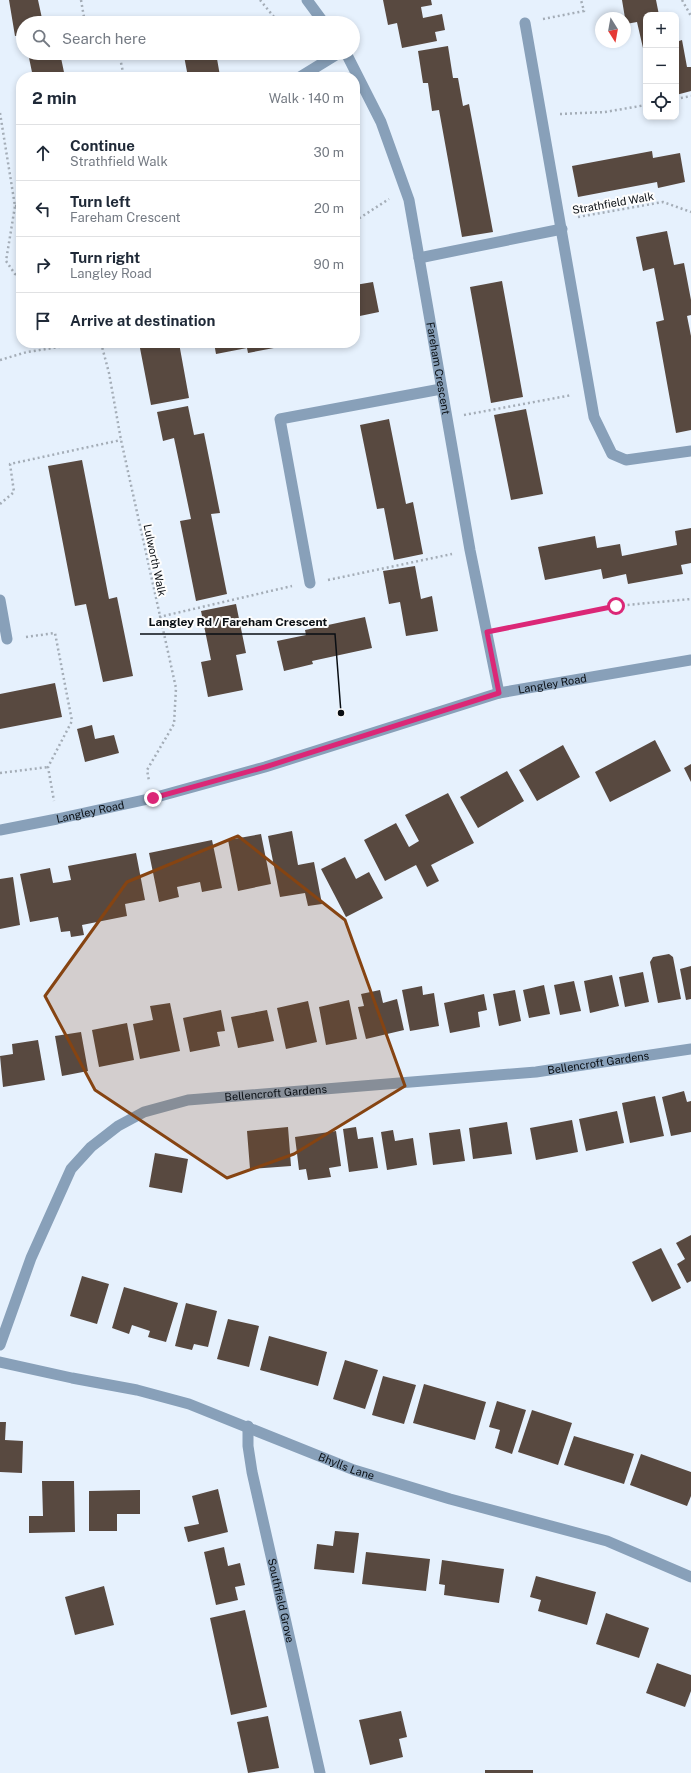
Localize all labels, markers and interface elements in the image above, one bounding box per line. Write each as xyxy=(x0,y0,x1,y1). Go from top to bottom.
north arrow xyxy=(595,12,631,48)
map controls xyxy=(643,12,679,120)
button: + xyxy=(643,12,679,48)
search box xyxy=(16,16,360,60)
icon: search xyxy=(30,27,52,49)
text: Search here xyxy=(62,30,146,47)
button: − xyxy=(643,48,679,84)
button: locate xyxy=(643,84,679,120)
text: 2 min xyxy=(32,88,77,108)
text: Walk · 140 m xyxy=(269,91,344,106)
text: Continue xyxy=(70,137,135,154)
icon: ahead xyxy=(32,142,54,164)
text: 30 m xyxy=(314,145,344,160)
text: Strathfield Walk xyxy=(70,154,168,169)
street label: Strathfield Walk xyxy=(571,190,655,216)
text: Turn left xyxy=(70,193,131,210)
icon: left xyxy=(32,198,54,220)
text: 20 m xyxy=(314,201,344,216)
text: Fareham Crescent xyxy=(70,210,181,225)
text: Turn right xyxy=(70,249,140,266)
icon: right xyxy=(32,254,54,276)
text: 90 m xyxy=(314,257,344,272)
text: Langley Road xyxy=(70,266,152,281)
icon: arrive xyxy=(32,310,54,332)
text: Arrive at destination xyxy=(70,312,215,329)
street label: Fareham Crescent xyxy=(424,321,452,415)
street label: Lulworth Walk xyxy=(142,523,168,597)
route start xyxy=(607,597,625,615)
callout: Langley Rd / Fareham Crescent xyxy=(140,610,335,634)
text: Langley Rd / Fareham Crescent xyxy=(149,615,327,629)
street label: Langley Road xyxy=(517,672,587,696)
route end xyxy=(144,789,162,807)
street label: Langley Road xyxy=(55,798,125,825)
street label: Bellencroft Gardens xyxy=(547,1049,650,1076)
street label: Bellencroft Gardens xyxy=(224,1083,328,1103)
street label: Bhylls Lane xyxy=(317,1450,376,1482)
street label: Southfield Grove xyxy=(266,1557,296,1644)

